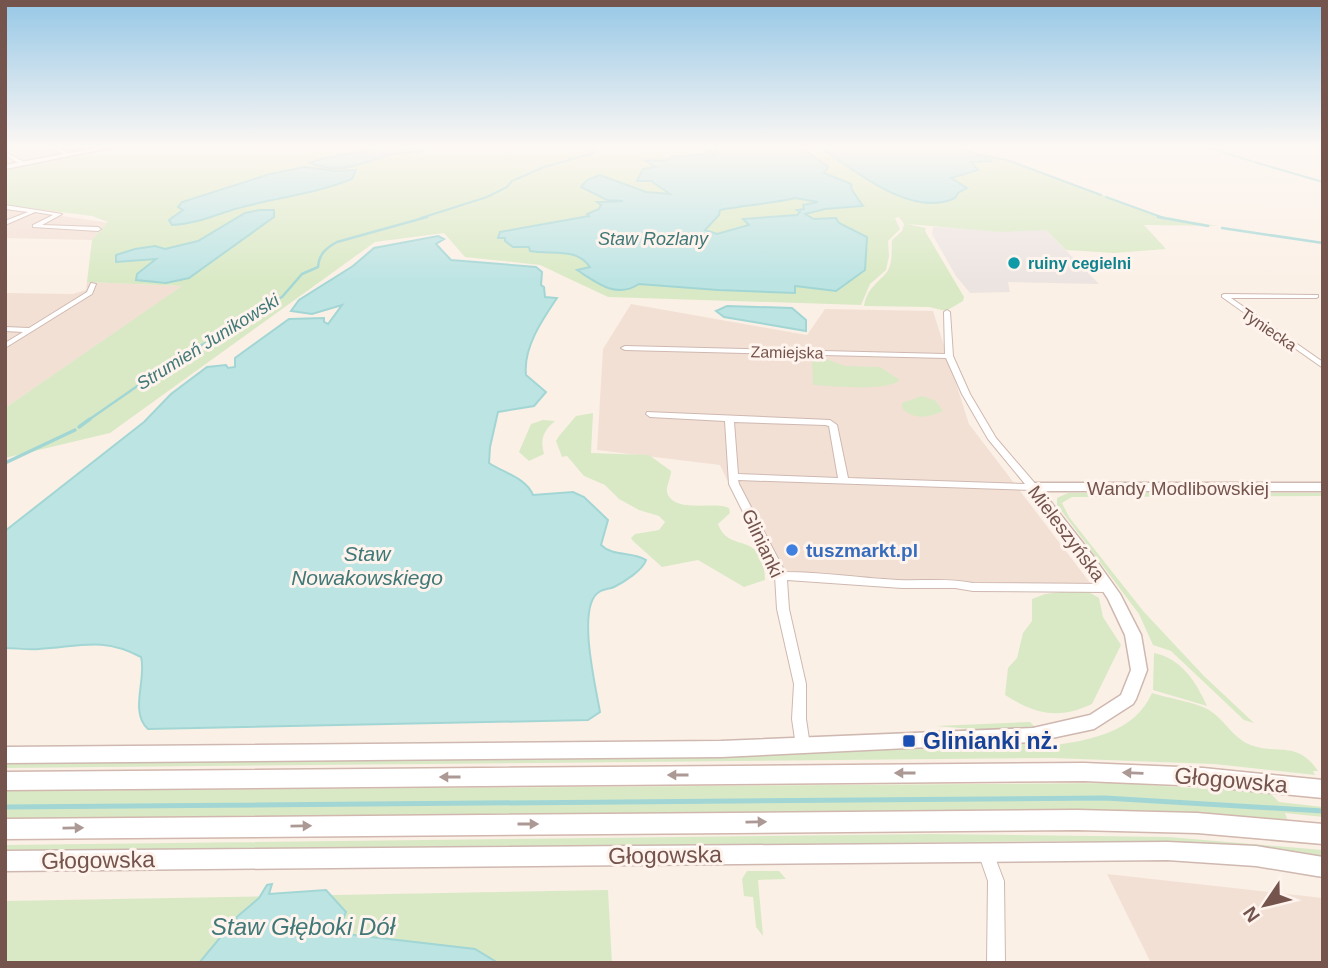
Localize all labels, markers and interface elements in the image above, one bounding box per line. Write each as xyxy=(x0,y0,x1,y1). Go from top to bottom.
water label: Staw Rozlany xyxy=(598,229,709,249)
marker: ruiny cegielni xyxy=(1006,255,1022,271)
place label: ruiny cegielni xyxy=(1028,255,1131,272)
water label: Strumień Junikowski xyxy=(133,290,284,394)
street label: Tyniecka xyxy=(1238,305,1300,354)
street label: Zamiejska xyxy=(750,343,824,362)
street label: Wandy Modlibowskiej xyxy=(1087,478,1269,499)
street label: Mieleszyńska xyxy=(1024,481,1110,585)
street label: Glinianki xyxy=(738,506,787,581)
place label: tuszmarkt.pl xyxy=(806,540,918,561)
water label: Staw Nowakowskiego xyxy=(291,542,443,589)
marker: tuszmarkt.pl xyxy=(784,542,800,558)
place label: Glinianki nż. xyxy=(923,728,1058,754)
marker: Glinianki nż. xyxy=(901,733,917,749)
street label: Głogowska xyxy=(1173,762,1289,798)
one-way arrow xyxy=(894,767,916,779)
one-way arrow xyxy=(1121,768,1143,779)
one-way arrow xyxy=(666,769,688,781)
one-way arrow xyxy=(439,771,461,782)
one-way arrow xyxy=(745,816,767,828)
one-way arrow xyxy=(518,818,540,830)
one-way arrow xyxy=(290,820,312,832)
one-way arrow xyxy=(63,822,85,833)
street label: Głogowska xyxy=(608,841,722,869)
street label: Głogowska xyxy=(41,846,155,874)
north arrow xyxy=(1230,870,1300,940)
text: N xyxy=(1239,903,1264,926)
water label: Staw Głęboki Dół xyxy=(211,913,396,940)

